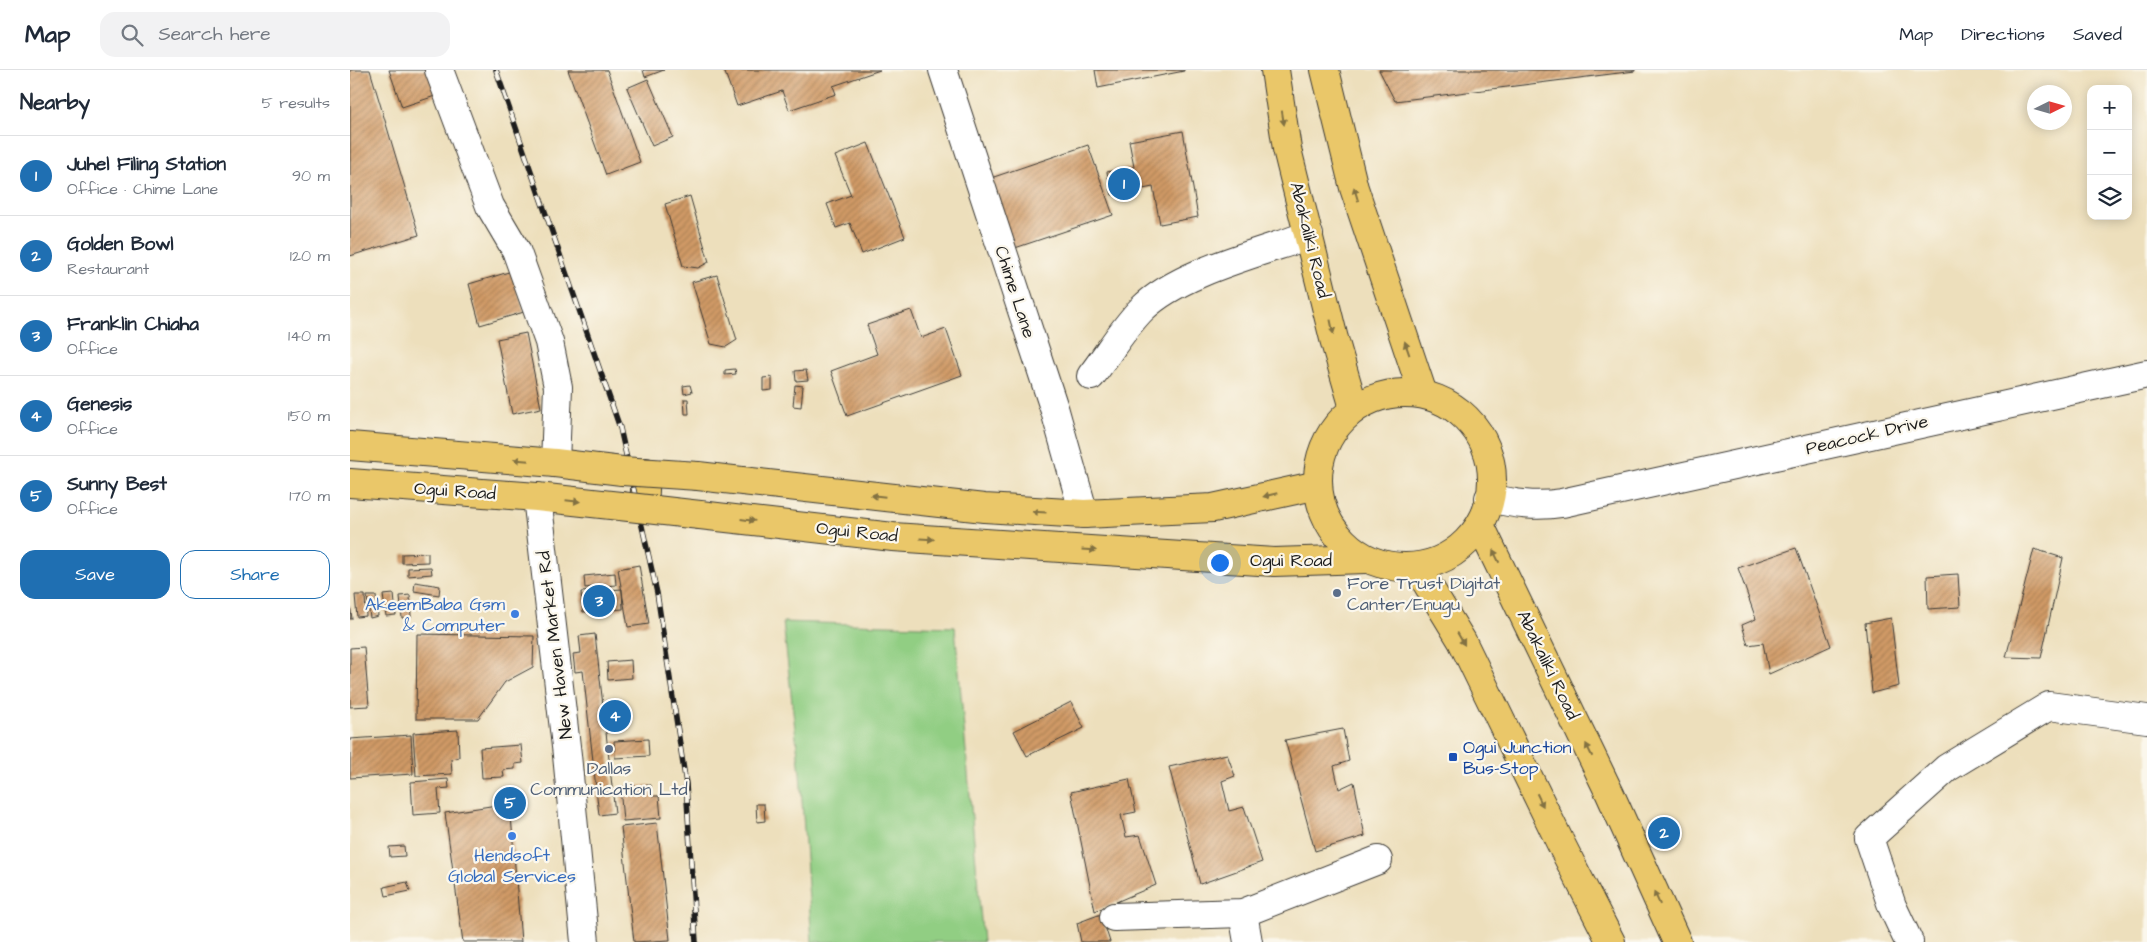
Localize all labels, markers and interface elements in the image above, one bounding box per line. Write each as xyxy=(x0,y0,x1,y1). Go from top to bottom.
search box xyxy=(100,12,450,57)
text: Map xyxy=(25,18,70,52)
icon: search xyxy=(118,21,146,49)
text: Search here xyxy=(158,21,271,48)
text: Map xyxy=(1899,22,1933,47)
text: Directions xyxy=(1961,22,2045,47)
text: Saved xyxy=(2073,22,2122,47)
north arrow xyxy=(2027,85,2072,130)
map controls xyxy=(2087,85,2132,220)
button: + xyxy=(2087,85,2132,130)
text: Nearby xyxy=(20,88,90,117)
text: 5 results xyxy=(262,92,330,114)
one-way arrow xyxy=(1279,111,1287,127)
button: − xyxy=(2087,130,2132,175)
text: Juhel Filing Station xyxy=(67,151,226,178)
text: 1 xyxy=(35,165,37,187)
text: 90 m xyxy=(292,165,330,187)
pin: 1 xyxy=(1108,165,1140,203)
button: layers xyxy=(2087,175,2132,220)
text: Office · Chime Lane xyxy=(67,178,218,200)
street label: Abakaliki Road xyxy=(1283,179,1337,301)
one-way arrow xyxy=(1352,186,1360,201)
text: Golden Bowl xyxy=(67,231,174,258)
street label: Chime Lane xyxy=(988,243,1042,342)
text: 2 xyxy=(31,245,41,267)
text: 120 m xyxy=(290,245,330,267)
text: Restaurant xyxy=(67,258,149,280)
text: Franklin Chiaha xyxy=(67,311,199,338)
one-way arrow xyxy=(1328,320,1336,336)
text: 3 xyxy=(32,325,40,347)
text: 140 m xyxy=(288,325,330,347)
text: Office xyxy=(67,338,118,360)
one-way arrow xyxy=(1403,340,1411,355)
text: Genesis xyxy=(67,391,132,418)
text: 4 xyxy=(31,405,41,427)
text: 150 m xyxy=(288,405,330,427)
street label: Peacock Drive xyxy=(1803,409,1931,461)
text: Office xyxy=(67,418,118,440)
one-way arrow xyxy=(513,456,529,464)
text: Sunny Best xyxy=(67,471,167,498)
street label: Ogui Road xyxy=(413,476,497,507)
text: 5 xyxy=(30,485,42,507)
text: 170 m xyxy=(289,485,330,507)
one-way arrow xyxy=(869,492,885,500)
one-way arrow xyxy=(1263,492,1278,500)
one-way arrow xyxy=(565,497,581,505)
text: Office xyxy=(67,498,118,520)
one-way arrow xyxy=(1031,507,1047,515)
street label: Ogui Road xyxy=(815,515,899,550)
one-way arrow xyxy=(741,516,757,524)
one-way arrow xyxy=(920,536,936,544)
one-way arrow xyxy=(1082,546,1098,554)
street label: Ogui Road xyxy=(1250,548,1332,574)
street label: New Haven Market Rd xyxy=(531,549,579,741)
one-way arrow xyxy=(1491,549,1500,564)
button: Save xyxy=(20,550,170,599)
button: Share xyxy=(180,550,330,599)
your location xyxy=(1207,550,1233,576)
place label: Fore Trust Digitat Canter/Enugu xyxy=(1347,571,1501,618)
pin: 3 xyxy=(583,582,615,620)
marker: Fore Trust Digitat Canter/Enugu xyxy=(1331,587,1343,599)
place label: AkeemBaba Gsm & Computer xyxy=(365,592,505,638)
street label: Abakaliki Road xyxy=(1511,606,1585,724)
marker: AkeemBaba Gsm & Computer xyxy=(509,608,521,620)
one-way arrow xyxy=(1456,632,1465,645)
pin: 4 xyxy=(599,697,631,735)
place label: Ogui Junction Bus-Stop xyxy=(1463,735,1572,781)
marker: Dallas Communication Ltd xyxy=(603,743,615,755)
one-way arrow xyxy=(1585,743,1593,757)
marker: Ogui Junction Bus-Stop xyxy=(1447,751,1459,763)
place label: Dallas Communication Ltd xyxy=(530,756,688,802)
pin: 5 xyxy=(494,784,526,822)
one-way arrow xyxy=(1535,793,1544,808)
pin: 2 xyxy=(1648,814,1680,852)
marker: Hendsoft Global Services xyxy=(506,830,518,842)
place label: Hendsoft Global Services xyxy=(448,843,576,889)
one-way arrow xyxy=(1653,891,1661,905)

